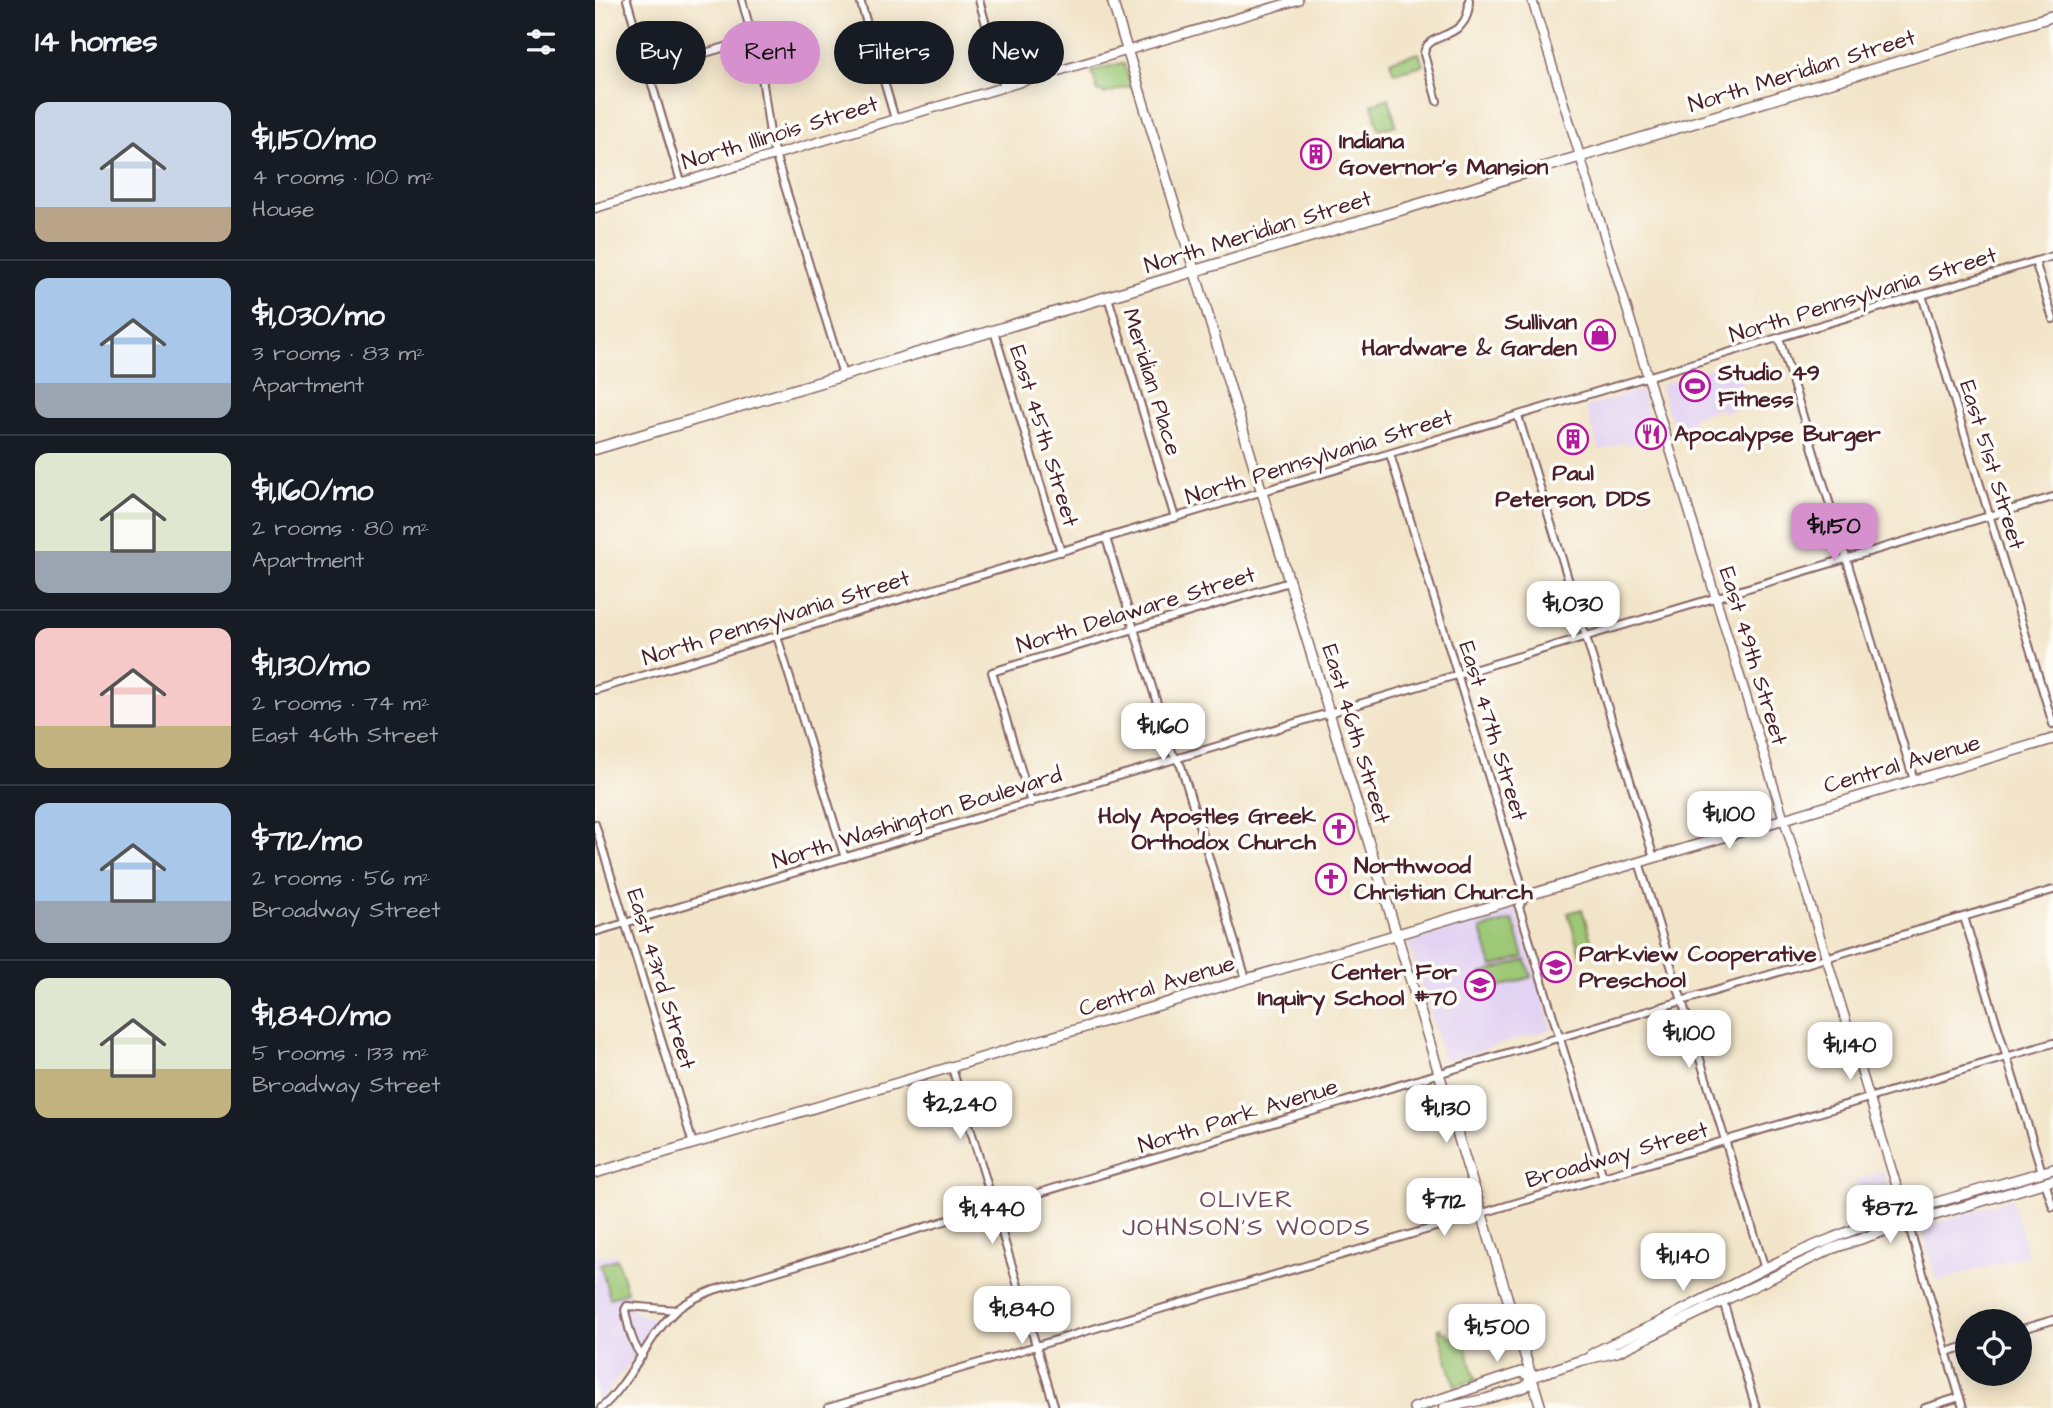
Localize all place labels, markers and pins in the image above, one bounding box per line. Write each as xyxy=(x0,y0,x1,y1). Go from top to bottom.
place label: Indiana Governor's Mansion xyxy=(1339,125,1549,183)
building icon: Indiana Governor's Mansion xyxy=(1299,137,1333,171)
place label: Sullivan Hardware & Garden xyxy=(1362,306,1577,364)
shop icon: Sullivan Hardware & Garden xyxy=(1583,318,1617,352)
place label: Studio 49 Fitness xyxy=(1717,357,1820,415)
sports icon: Studio 49 Fitness xyxy=(1678,369,1712,403)
restaurant icon: Apocalypse Burger xyxy=(1634,417,1668,451)
place label: Apocalypse Burger xyxy=(1674,418,1881,452)
building icon: Paul Peterson, DDS xyxy=(1556,422,1590,456)
place label: Paul Peterson, DDS xyxy=(1495,457,1651,515)
pin: $1,150 xyxy=(1777,504,1891,563)
pin: $1,030 xyxy=(1516,582,1630,641)
pin: $1,160 xyxy=(1106,704,1220,763)
pin: $1,100 xyxy=(1672,792,1786,851)
place label: Holy Apostles Greek Orthodox Church xyxy=(1098,800,1317,858)
church icon: Holy Apostles Greek Orthodox Church xyxy=(1322,812,1356,846)
place label: Northwood Christian Church xyxy=(1354,850,1533,908)
church icon: Northwood Christian Church xyxy=(1314,862,1348,896)
place label: Parkview Cooperative Preschool xyxy=(1579,938,1817,996)
school or university icon: Parkview Cooperative Preschool xyxy=(1539,950,1573,984)
place label: Center For Inquiry School #70 xyxy=(1258,956,1457,1016)
school or university icon: Center For Inquiry School #70 xyxy=(1463,968,1497,1002)
pin: $1,100 xyxy=(1632,1010,1746,1070)
pin: $1,140 xyxy=(1793,1023,1907,1082)
pin: $2,240 xyxy=(903,1082,1017,1141)
pin: $1,130 xyxy=(1389,1086,1503,1145)
pin: $712 xyxy=(1403,1178,1485,1238)
pin: $1,440 xyxy=(935,1186,1049,1246)
pin: $872 xyxy=(1849,1186,1931,1245)
pin: $1,140 xyxy=(1626,1234,1740,1293)
pin: $1,840 xyxy=(965,1286,1079,1346)
pin: $1,500 xyxy=(1440,1304,1554,1364)

